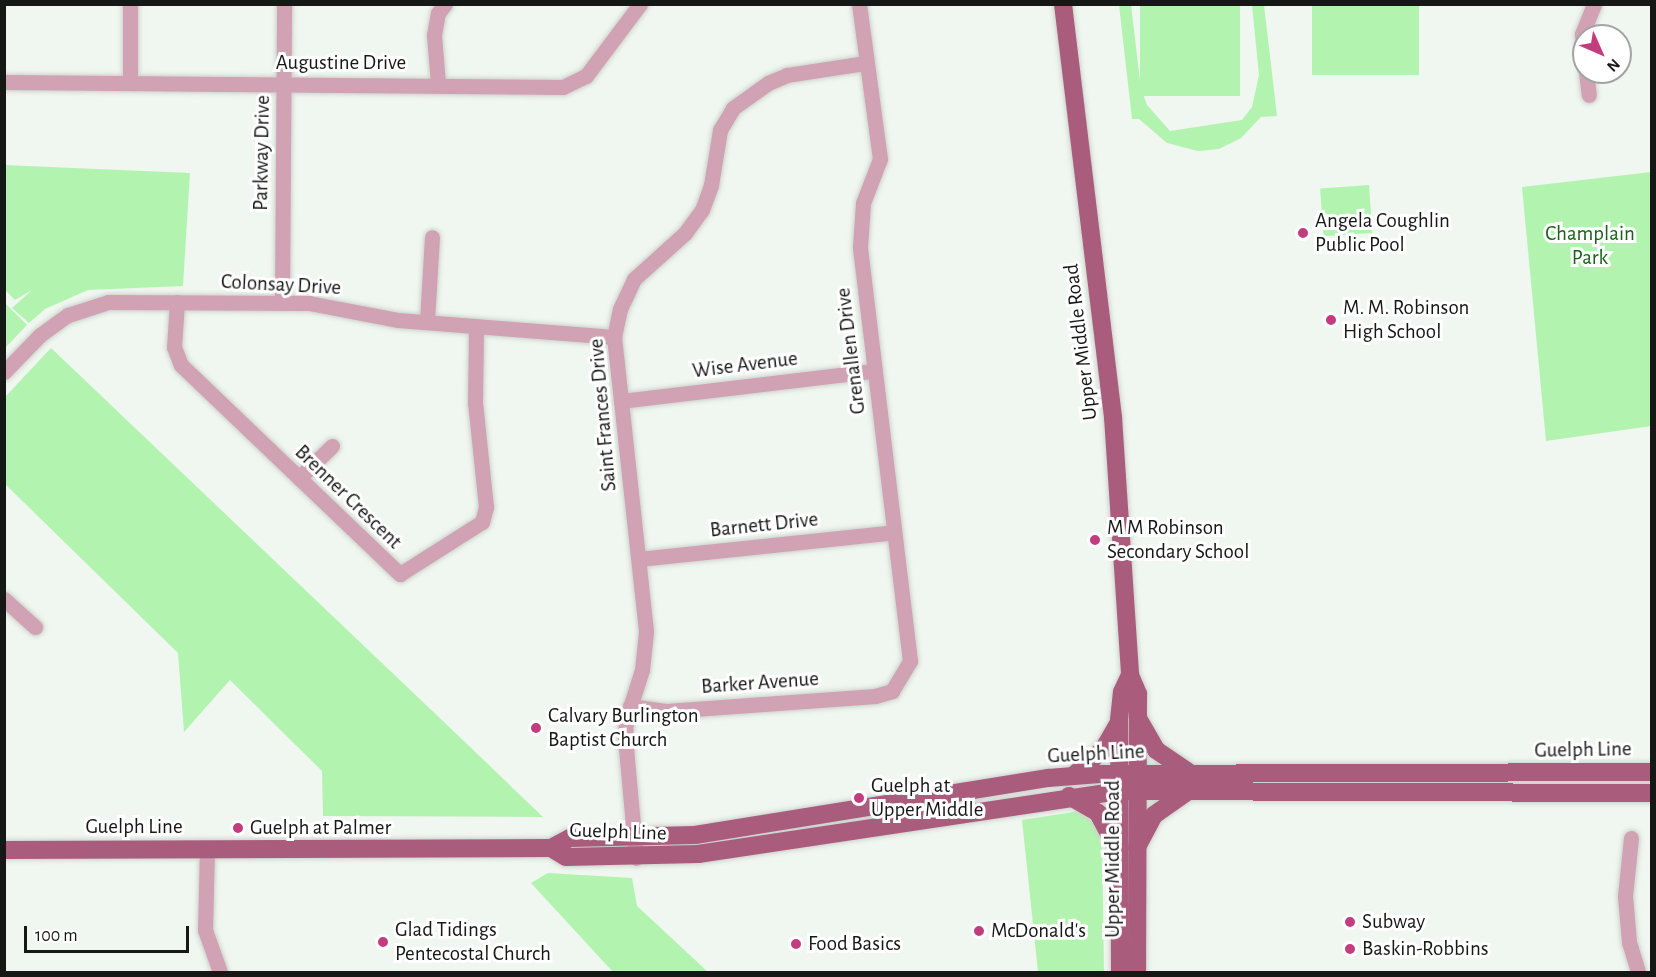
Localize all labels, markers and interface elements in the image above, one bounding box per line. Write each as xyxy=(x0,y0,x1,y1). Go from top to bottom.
north arrow xyxy=(1572,24,1632,84)
street label: Augustine Drive xyxy=(276,50,406,76)
text: N xyxy=(1604,56,1623,75)
street label: Parkway Drive xyxy=(248,95,276,211)
place label: Angela Coughlin Public Pool xyxy=(1315,208,1450,258)
park label: Champlain Park xyxy=(1545,221,1635,271)
marker: Angela Coughlin Public Pool xyxy=(1296,226,1310,240)
street label: Upper Middle Road xyxy=(1059,262,1103,422)
street label: Colonsay Drive xyxy=(220,269,342,301)
street label: Grenallen Drive xyxy=(831,286,871,416)
place label: M. M. Robinson High School xyxy=(1343,295,1469,345)
marker: M. M. Robinson High School xyxy=(1324,313,1338,327)
street label: Saint Frances Drive xyxy=(584,338,622,492)
street label: Wise Avenue xyxy=(691,346,799,384)
street label: Brenner Crescent xyxy=(289,440,407,554)
street label: Barnett Drive xyxy=(709,507,819,543)
place label: M M Robinson Secondary School xyxy=(1107,515,1249,565)
marker: M M Robinson Secondary School xyxy=(1088,533,1102,547)
street label: Barker Avenue xyxy=(700,666,820,700)
place label: Calvary Burlington Baptist Church xyxy=(548,703,699,753)
marker: Calvary Burlington Baptist Church xyxy=(529,721,543,735)
street label: Guelph Line xyxy=(1534,737,1632,763)
street label: Guelph Line xyxy=(1047,739,1145,769)
place label: Guelph at Upper Middle xyxy=(871,773,983,823)
street label: Upper Middle Road xyxy=(1100,780,1126,938)
marker: Guelph at Upper Middle xyxy=(852,791,866,805)
street label: Guelph Line xyxy=(85,814,183,840)
place label: Guelph at Palmer xyxy=(250,815,391,841)
street label: Guelph Line xyxy=(569,818,667,846)
marker: Guelph at Palmer xyxy=(231,821,245,835)
place label: Subway xyxy=(1362,909,1425,935)
scale bar xyxy=(27,914,192,952)
marker: Subway xyxy=(1343,915,1357,929)
place label: Glad Tidings Pentecostal Church xyxy=(395,917,551,967)
place label: McDonald's xyxy=(991,918,1086,944)
marker: McDonald's xyxy=(972,924,986,938)
text: 100 m xyxy=(35,927,78,945)
place label: Food Basics xyxy=(808,931,901,957)
marker: Glad Tidings Pentecostal Church xyxy=(376,935,390,949)
place label: Baskin-Robbins xyxy=(1362,936,1489,962)
marker: Food Basics xyxy=(789,937,803,951)
marker: Baskin-Robbins xyxy=(1343,942,1357,956)

